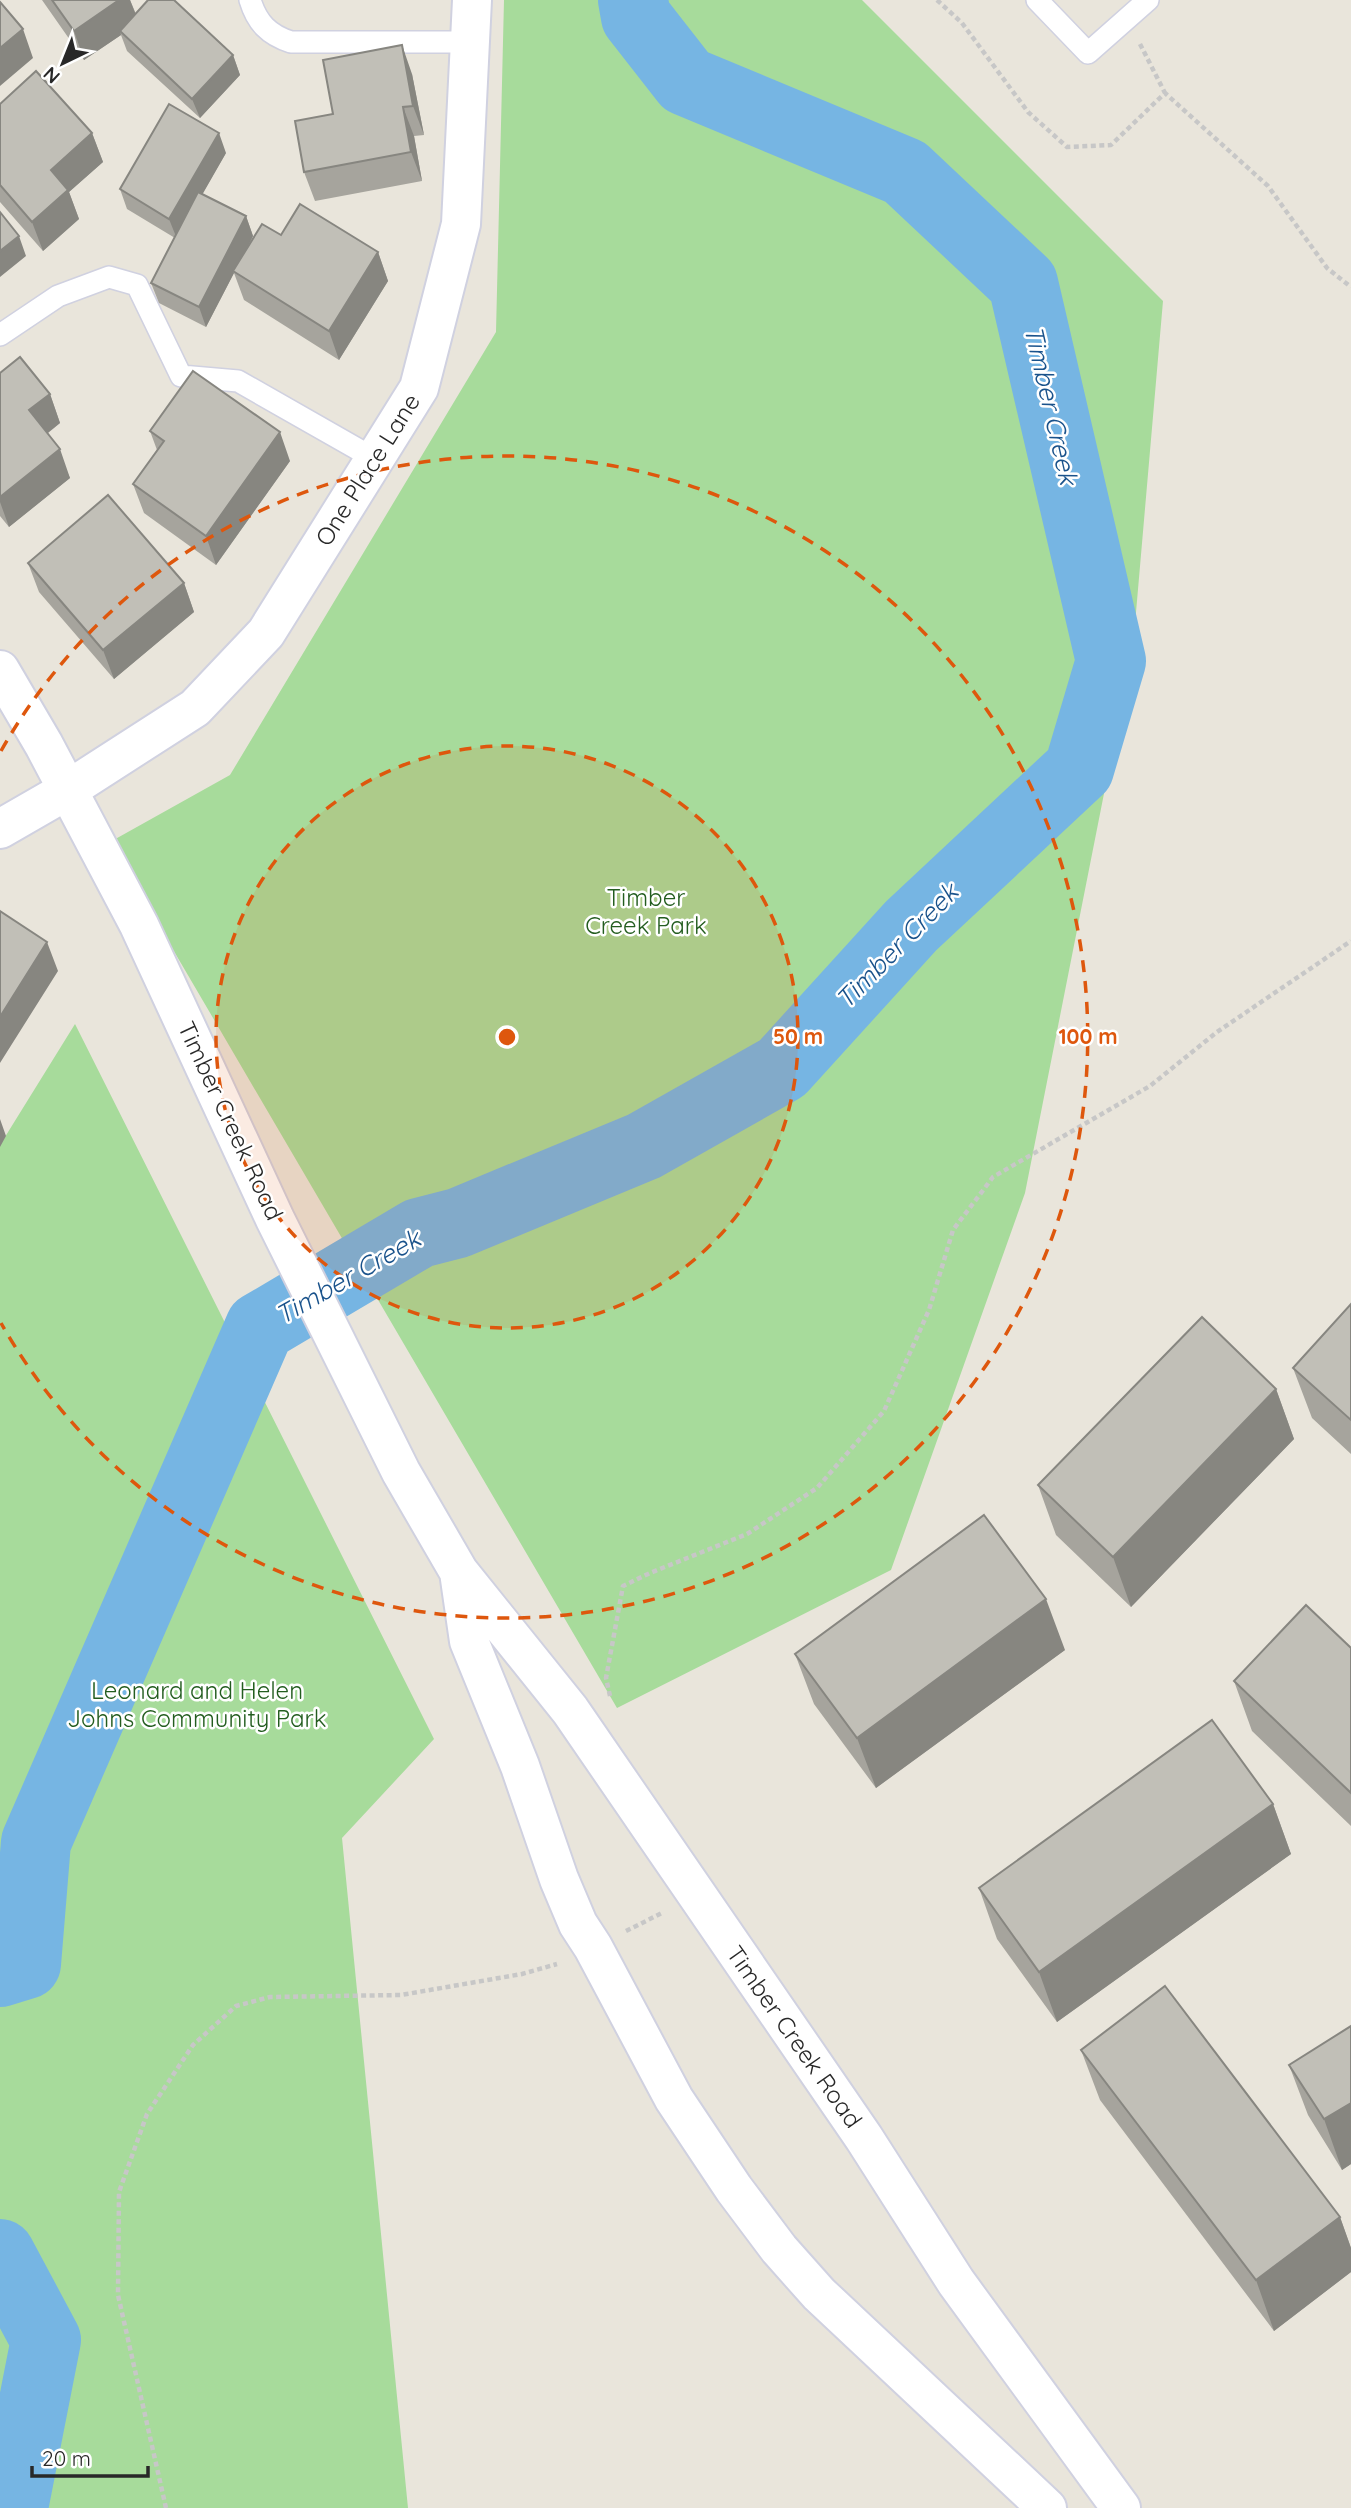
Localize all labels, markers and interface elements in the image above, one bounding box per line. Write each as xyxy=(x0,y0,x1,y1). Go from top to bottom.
north arrow xyxy=(28,28,98,98)
text: N xyxy=(38,62,65,89)
water label: Timber Creek xyxy=(1017,322,1086,490)
street label: One Place Lane xyxy=(308,388,426,551)
water label: Timber Creek xyxy=(828,874,966,1015)
park label: Timber Creek Park xyxy=(585,882,707,940)
street label: Timber Creek Road xyxy=(172,1016,290,1225)
text: 50 m xyxy=(773,1023,823,1049)
text: 100 m xyxy=(1058,1023,1118,1049)
centre of rings xyxy=(495,1025,519,1049)
water label: Timber Creek xyxy=(269,1221,428,1331)
park label: Leonard and Helen Johns Community Park xyxy=(67,1675,327,1733)
street label: Timber Creek Road xyxy=(721,1939,869,2133)
scale bar xyxy=(32,2434,147,2478)
text: 20 m xyxy=(42,2445,91,2471)

